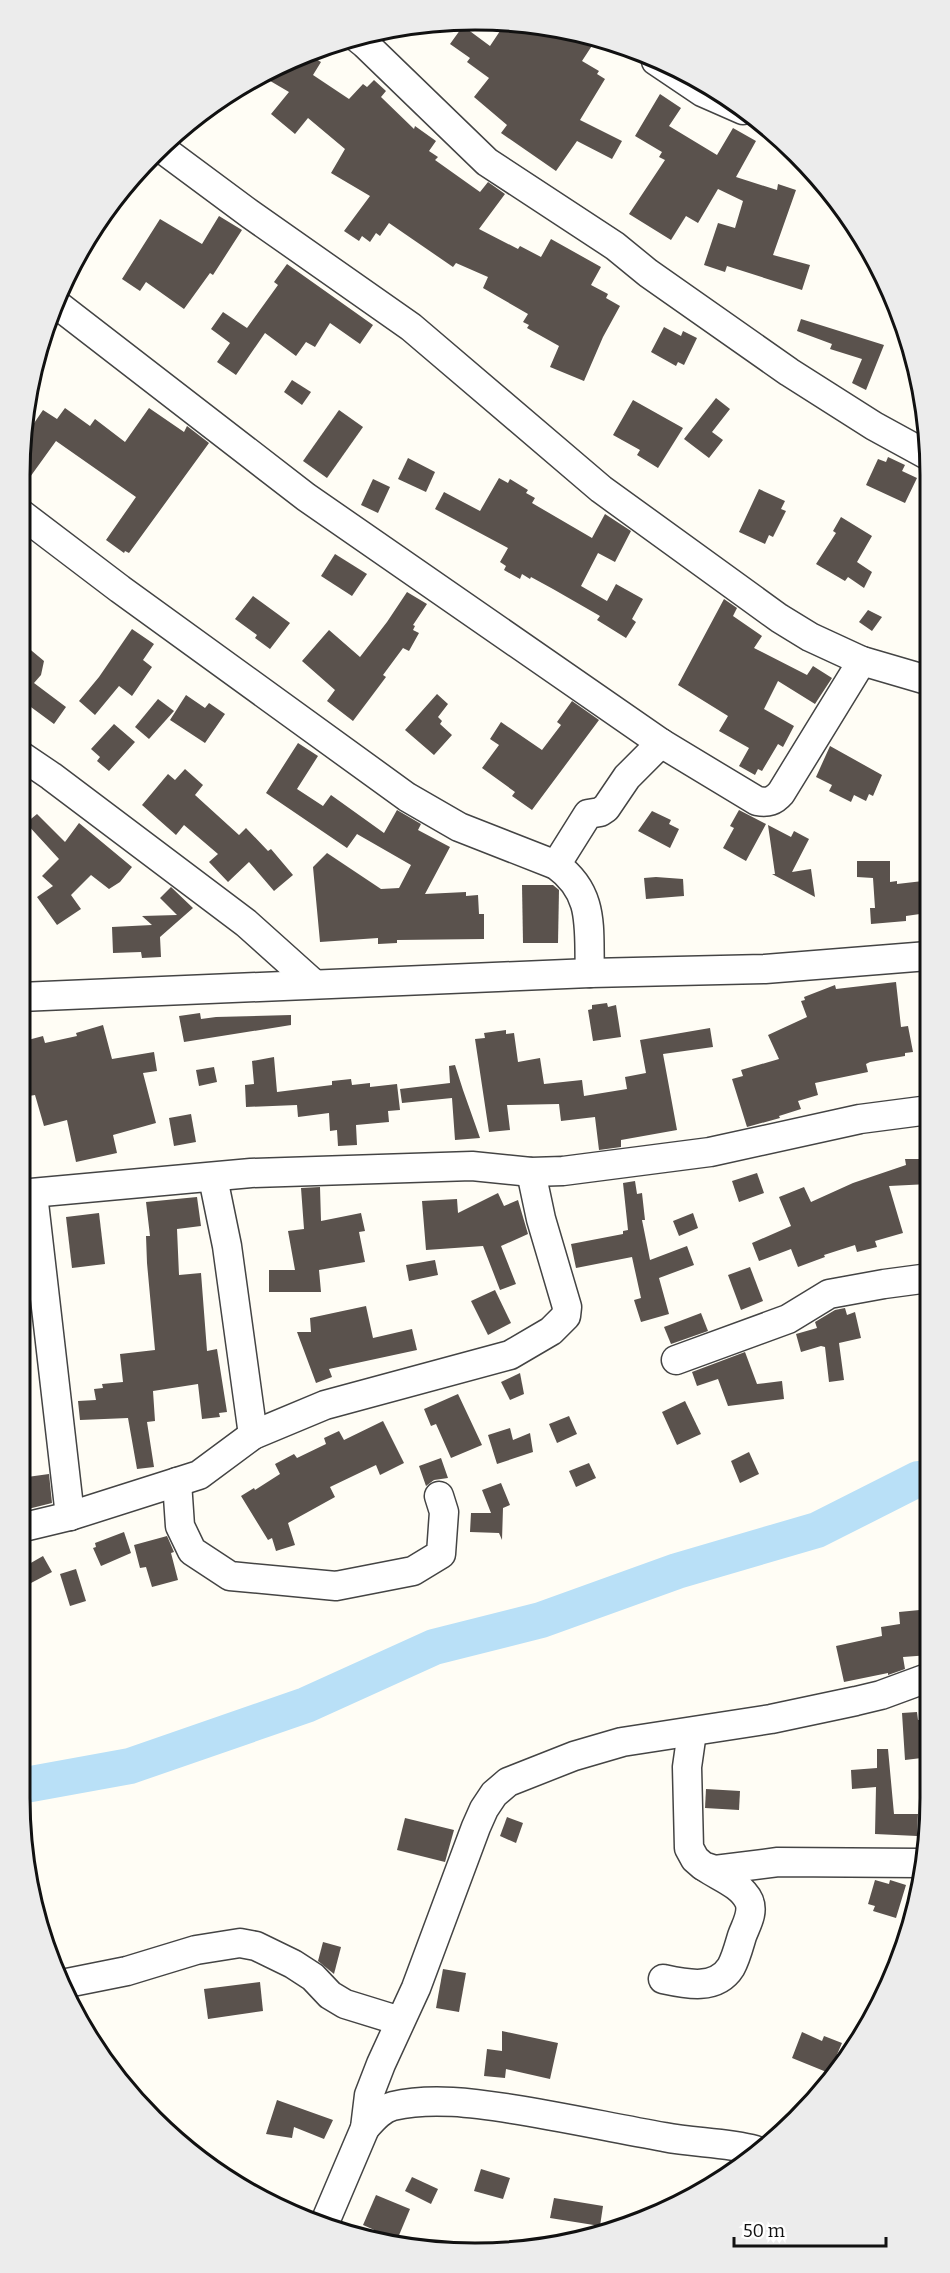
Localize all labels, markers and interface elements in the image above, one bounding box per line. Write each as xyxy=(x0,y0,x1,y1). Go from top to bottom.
scale bar xyxy=(734,2210,886,2248)
text: 50 m xyxy=(743,2220,785,2242)

